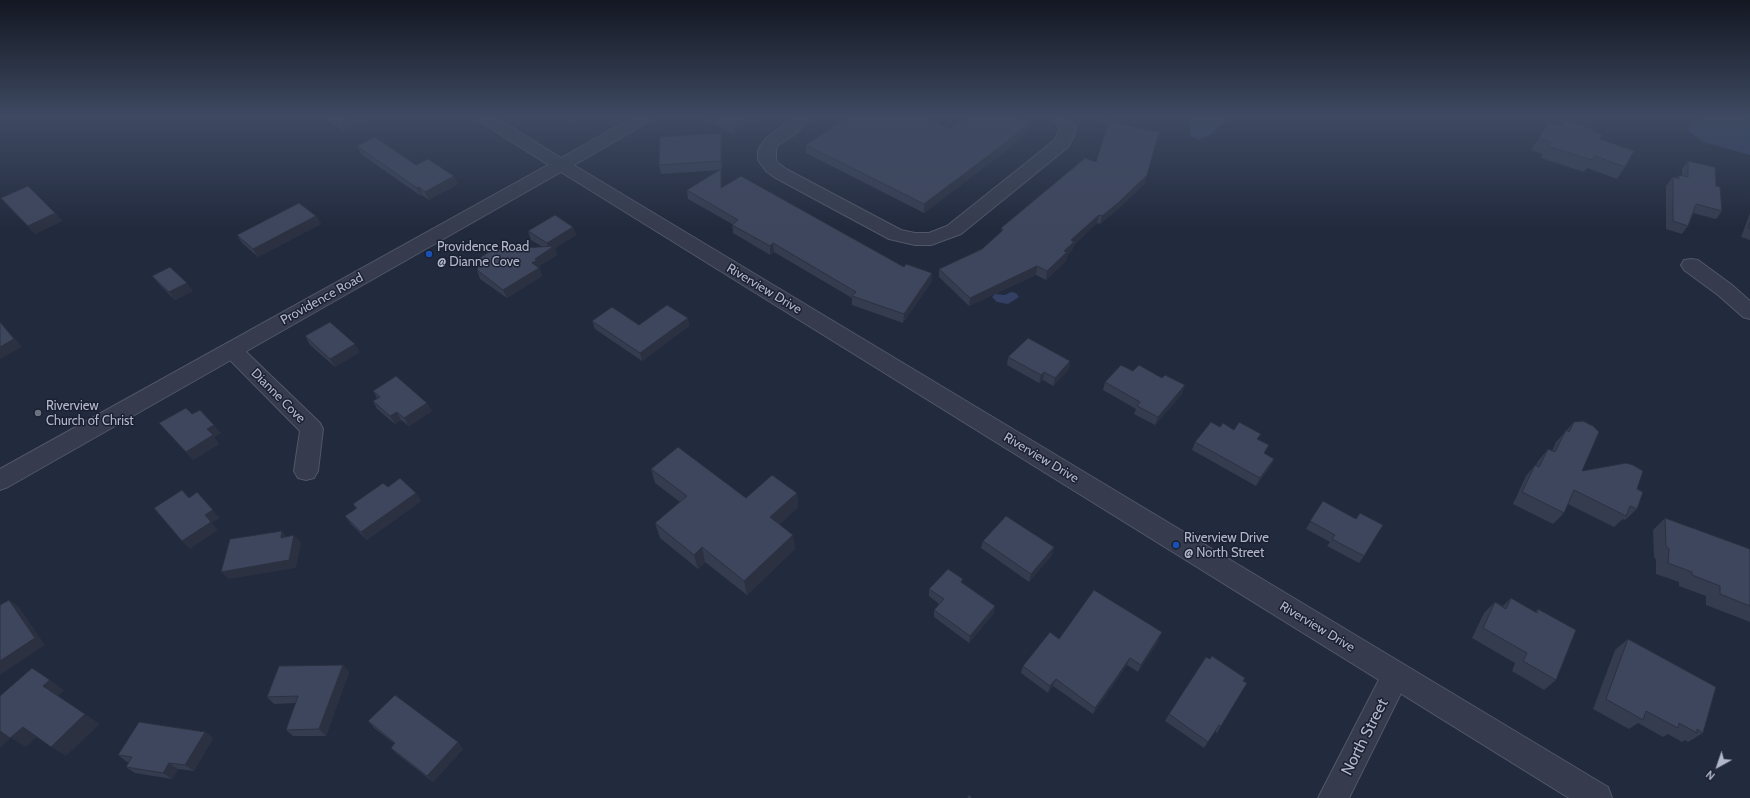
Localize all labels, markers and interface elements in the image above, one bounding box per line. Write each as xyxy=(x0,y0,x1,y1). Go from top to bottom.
place label: Providence Road @ Dianne Cove xyxy=(437,239,529,270)
marker: Providence Road @ Dianne Cove xyxy=(424,249,434,259)
street label: Riverview Drive xyxy=(724,260,804,318)
street label: Providence Road xyxy=(278,270,366,328)
street label: Dianne Cove xyxy=(248,366,308,426)
place label: Riverview Church of Christ xyxy=(46,398,134,429)
marker: Riverview Church of Christ xyxy=(33,408,43,418)
street label: Riverview Drive xyxy=(1001,429,1081,487)
place label: Riverview Drive @ North Street xyxy=(1184,530,1269,561)
marker: Riverview Drive @ North Street xyxy=(1171,540,1181,550)
street label: Riverview Drive xyxy=(1277,598,1357,656)
street label: North Street xyxy=(1337,695,1393,779)
north arrow xyxy=(1698,746,1738,786)
text: N xyxy=(1703,767,1718,783)

